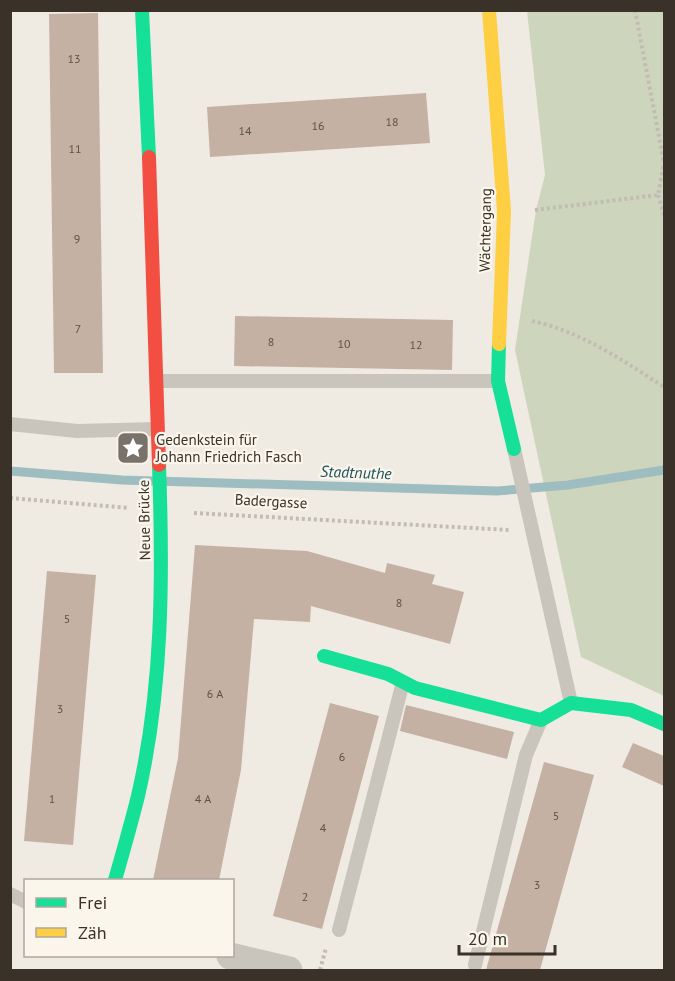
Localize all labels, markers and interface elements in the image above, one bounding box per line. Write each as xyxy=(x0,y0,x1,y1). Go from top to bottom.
house number: 13 xyxy=(67,51,81,66)
house number: 18 xyxy=(385,114,399,129)
house number: 16 xyxy=(311,118,325,133)
house number: 14 xyxy=(238,123,252,138)
house number: 11 xyxy=(68,141,82,156)
street label: Wächtergang xyxy=(475,188,495,272)
house number: 9 xyxy=(74,231,80,246)
house number: 7 xyxy=(75,321,81,336)
house number: 8 xyxy=(268,334,274,349)
house number: 10 xyxy=(337,336,351,351)
house number: 12 xyxy=(409,337,423,352)
place icon: Gedenkstein für Johann Friedrich Fasch xyxy=(115,430,151,466)
place label: Gedenkstein für Johann Friedrich Fasch xyxy=(155,430,302,466)
water label: Stadtnuthe xyxy=(320,461,393,483)
street label: Neue Brücke xyxy=(134,479,154,561)
street label: Badergasse xyxy=(234,490,308,512)
house number: 8 xyxy=(396,595,402,610)
house number: 5 xyxy=(64,611,70,626)
house number: 6 A xyxy=(207,686,223,701)
house number: 3 xyxy=(57,701,63,716)
house number: 6 xyxy=(339,749,345,764)
house number: 1 xyxy=(49,791,55,806)
house number: 4 A xyxy=(195,791,211,806)
house number: 5 xyxy=(553,808,559,823)
house number: 4 xyxy=(320,820,327,835)
house number: 3 xyxy=(534,877,540,892)
legend xyxy=(24,879,234,957)
house number: 2 xyxy=(302,889,308,904)
text: Frei xyxy=(78,891,107,914)
scale bar xyxy=(459,918,555,956)
text: Zäh xyxy=(78,921,107,944)
text: 20 m xyxy=(468,927,507,950)

